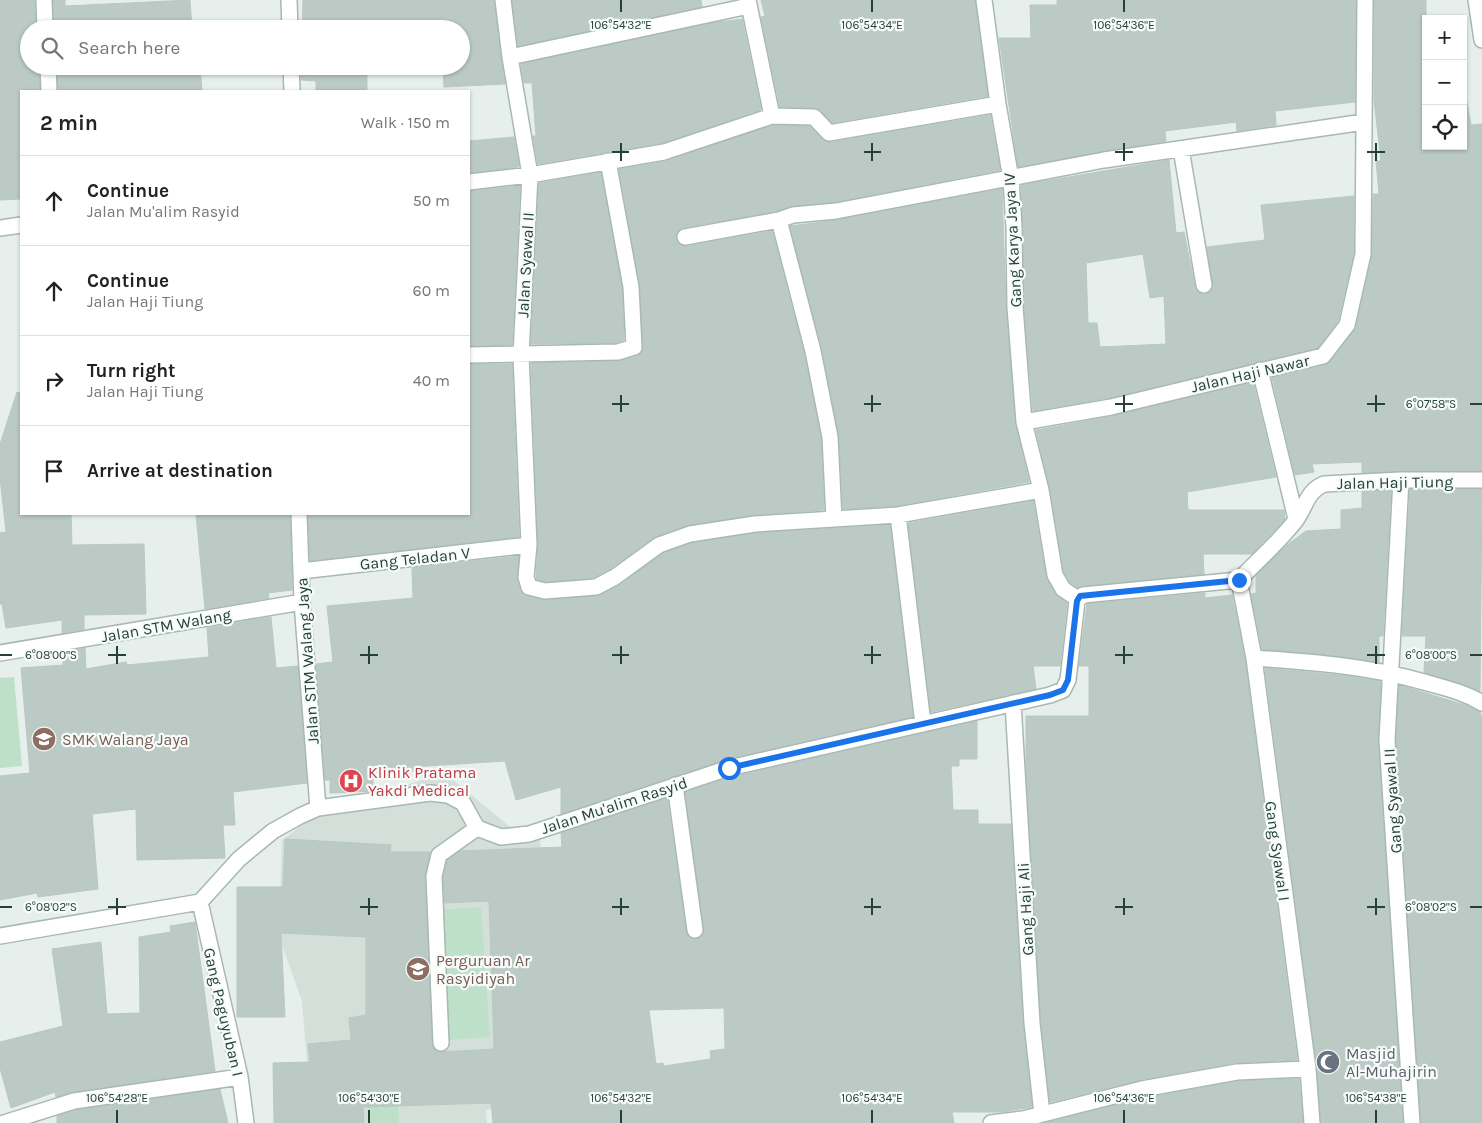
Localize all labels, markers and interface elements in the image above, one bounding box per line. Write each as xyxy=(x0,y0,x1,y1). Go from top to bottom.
map controls xyxy=(1422,15,1467,150)
button: + xyxy=(1422,15,1467,60)
text: 106°54'32"E xyxy=(590,18,652,32)
text: 106°54'34"E xyxy=(841,18,903,32)
text: 106°54'36"E xyxy=(1093,18,1155,32)
search box xyxy=(20,20,470,75)
icon: search xyxy=(38,34,66,62)
text: Search here xyxy=(78,37,180,59)
button: − xyxy=(1422,60,1467,105)
button: locate xyxy=(1422,105,1467,150)
text: 2 min xyxy=(40,111,98,135)
text: Walk · 150 m xyxy=(361,113,450,132)
street label: Gang Karya Jaya IV xyxy=(999,172,1026,308)
text: Continue xyxy=(87,180,169,202)
icon: ahead xyxy=(40,187,68,215)
text: 50 m xyxy=(413,191,450,210)
text: Jalan Mu'alim Rasyid xyxy=(87,202,240,221)
street label: Jalan Syawal II xyxy=(513,212,538,318)
text: Continue xyxy=(87,270,169,292)
icon: ahead xyxy=(40,277,68,305)
text: 60 m xyxy=(413,281,450,300)
text: Jalan Haji Tiung xyxy=(87,292,203,311)
street label: Jalan Haji Nawar xyxy=(1189,351,1311,396)
text: Turn right xyxy=(87,360,176,382)
icon: right xyxy=(40,367,68,395)
text: 40 m xyxy=(413,371,450,390)
text: Jalan Haji Tiung xyxy=(87,382,203,401)
text: 6°07'58"S xyxy=(1406,397,1456,411)
icon: arrive xyxy=(40,457,68,485)
text: Arrive at destination xyxy=(87,460,273,482)
street label: Jalan Haji Tiung xyxy=(1337,472,1453,493)
street label: Gang Teladan V xyxy=(359,543,471,574)
route end xyxy=(1228,569,1251,592)
street label: Jalan STM Walang Jaya xyxy=(292,577,323,745)
street label: Jalan STM Walang xyxy=(100,605,233,646)
text: 6°08'00"S xyxy=(25,648,77,662)
text: 6°08'00"S xyxy=(1405,648,1457,662)
school or university icon: SMK Walang Jaya xyxy=(31,726,57,752)
place label: SMK Walang Jaya xyxy=(62,730,189,749)
street label: Gang Syawal II xyxy=(1379,748,1406,854)
route start xyxy=(718,757,741,780)
place label: Klinik Pratama Yakdi Medical xyxy=(368,763,476,800)
hospital icon: Klinik Pratama Yakdi Medical xyxy=(338,768,364,794)
street label: Jalan Mu'alim Rasyid xyxy=(539,773,690,838)
street label: Gang Syawal I xyxy=(1261,800,1294,902)
street label: Gang Haji Ali xyxy=(1014,862,1037,956)
text: 6°08'02"S xyxy=(25,900,77,914)
text: 6°08'02"S xyxy=(1405,900,1457,914)
street label: Gang Paguyuban I xyxy=(199,946,248,1078)
place label: Perguruan Ar Rasyidiyah xyxy=(436,951,530,988)
school or university icon: Perguruan Ar Rasyidiyah xyxy=(405,956,431,982)
place label: Masjid Al-Muhajirin xyxy=(1346,1044,1437,1081)
mosque icon: Masjid Al-Muhajirin xyxy=(1315,1049,1341,1075)
text: 106°54'28"E xyxy=(86,1091,148,1105)
text: 106°54'30"E xyxy=(338,1091,400,1105)
text: 106°54'32"E xyxy=(590,1091,652,1105)
text: 106°54'34"E xyxy=(841,1091,903,1105)
text: 106°54'36"E xyxy=(1093,1091,1155,1105)
text: 106°54'38"E xyxy=(1345,1091,1407,1105)

